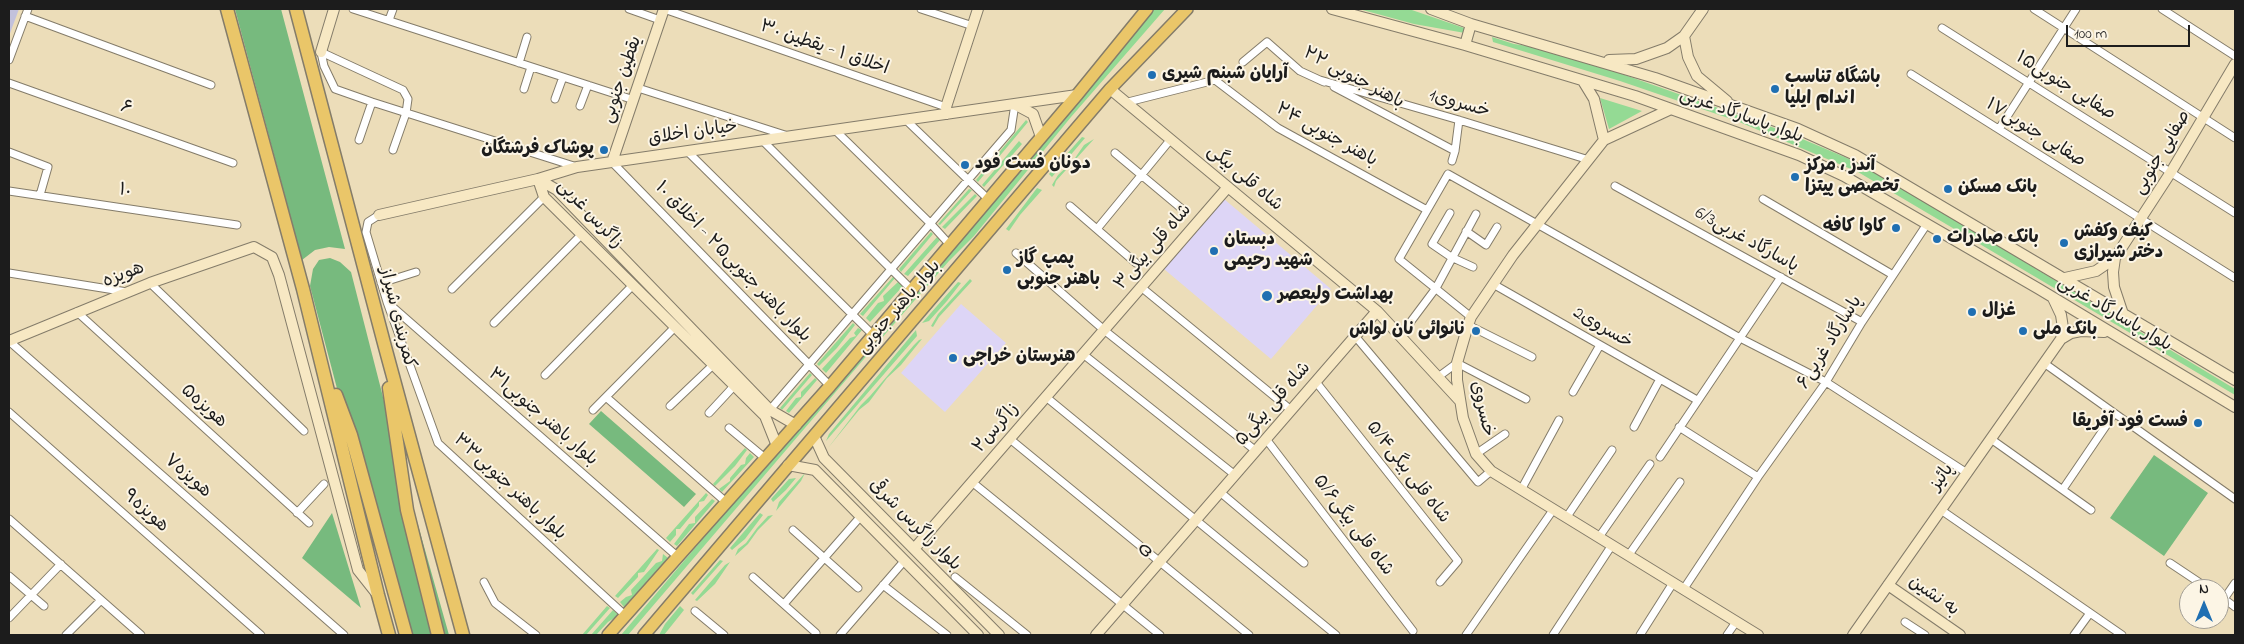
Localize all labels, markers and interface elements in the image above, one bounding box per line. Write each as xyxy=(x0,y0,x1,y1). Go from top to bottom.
scale bar xyxy=(2069,15,2193,47)
street label: اخلاق ۱ - یقطین ۳۰ xyxy=(757,17,891,81)
text: 100 m xyxy=(2074,23,2107,45)
street label: یقطین جنوبی xyxy=(598,34,648,126)
street label: ۲۲ باهنر جنوبی xyxy=(1299,43,1407,115)
street label: صفایی جنوبی۱۵ xyxy=(2011,48,2119,126)
place label: آرایان شبنم شیری xyxy=(1162,64,1288,86)
place label: باشگاه تناسب اندام ایلیا xyxy=(1785,68,1880,110)
marker: آرایان شبنم شیری xyxy=(1146,69,1158,81)
marker: باشگاه تناسب اندام ایلیا xyxy=(1769,83,1781,95)
street label: بلوار پاسارگاد غربی xyxy=(1676,85,1806,149)
street label: خسروى1 xyxy=(1426,86,1492,124)
street label: صفایی جنوبی۱۷ xyxy=(1981,95,2089,173)
street label: ۶ xyxy=(117,97,135,121)
street label: ۲۴ باهنر جنوبی xyxy=(1272,99,1380,173)
street label: صفایی جنوبی xyxy=(2129,107,2197,199)
street label: خیابان اخلاق xyxy=(647,117,739,151)
place label: پوشاک فرشتگان xyxy=(481,139,594,161)
street label: شاه قلی بیگی xyxy=(1202,141,1286,217)
marker: پوشاک فرشتگان xyxy=(598,144,610,156)
place label: دونان فست فود xyxy=(975,154,1091,176)
place label: آندز ، مرکز تخصصی پیتزا xyxy=(1805,156,1899,198)
marker: دونان فست فود xyxy=(959,159,971,171)
marker: آندز ، مرکز تخصصی پیتزا xyxy=(1789,171,1801,183)
street label: زاگرس غربی xyxy=(551,176,627,254)
street label: بلوار باهنر جنوبی۲۵ - اخلاق ۱۰ xyxy=(649,178,815,348)
place label: بانک مسکن xyxy=(1958,178,2037,200)
street label: ۱۰ xyxy=(117,180,133,204)
marker: بانک مسکن xyxy=(1942,183,1954,195)
street label: شاه قلی بیگی۳ xyxy=(1111,201,1197,295)
street label: پاسارگاد غربی6/3 xyxy=(1690,204,1802,278)
place label: کاوا کافه xyxy=(1823,217,1886,239)
marker: کاوا کافه xyxy=(1890,222,1902,234)
place label: کیف وکفش دختر شیرازی xyxy=(2074,222,2163,264)
place label: بانک صادرات xyxy=(1947,228,2039,250)
place label: دبستان شهید رحیمی xyxy=(1224,230,1313,272)
marker: بانک صادرات xyxy=(1931,233,1943,245)
marker: کیف وکفش دختر شیرازی xyxy=(2058,237,2070,249)
marker: دبستان شهید رحیمی xyxy=(1208,245,1220,257)
place label: پمپ گاز باهنر جنوبی xyxy=(1017,249,1100,292)
street label: بلوار باهنر جنوبی xyxy=(853,257,947,359)
street label: هویزه xyxy=(100,258,148,294)
marker: پمپ گاز باهنر جنوبی xyxy=(1001,264,1013,276)
street label: کمربندی شیراز xyxy=(373,265,419,371)
street label: بلوار پاسارگاد غربی xyxy=(2053,272,2175,358)
place label: بهداشت ولیعصر xyxy=(1278,285,1393,307)
marker: بهداشت ولیعصر xyxy=(1260,289,1274,303)
street label: پاسارگاد غربی۶ xyxy=(1794,292,1868,394)
place label: غزال xyxy=(1982,301,2016,323)
street label: خسروى2 xyxy=(1568,303,1636,355)
marker: غزال xyxy=(1966,306,1978,318)
place label: نانوائی نان لواش xyxy=(1349,320,1466,342)
place label: بانک ملی xyxy=(2033,320,2097,342)
marker: نانوائی نان لواش xyxy=(1470,325,1482,337)
marker: بانک ملی xyxy=(2017,325,2029,337)
place label: هنرستان خراجی xyxy=(963,347,1075,369)
marker: هنرستان خراجی xyxy=(947,352,959,364)
street label: شاه قلی بیگی۵ xyxy=(1232,358,1316,452)
street label: بلوار باهنر جنوبی۳۱ xyxy=(483,364,601,472)
street label: خسروى xyxy=(1464,379,1498,439)
street label: هویزه۵ xyxy=(175,380,231,434)
street label: زاگرس۲ xyxy=(969,400,1025,458)
place label: فست فود آفریقا xyxy=(2073,412,2188,434)
marker: فست فود آفریقا xyxy=(2192,417,2204,429)
street label: شاه قلی بیگی۵/۴ xyxy=(1360,418,1454,528)
street label: بلوار باهنر جنوبی۳۳ xyxy=(448,430,570,546)
street label: هویزه۷ xyxy=(159,451,215,503)
street label: پائیز xyxy=(1926,460,1960,496)
street label: شاه قلی بیگی۵/۶ xyxy=(1307,471,1397,581)
street label: بلوار زاگرس شرقی xyxy=(863,475,965,577)
street label: هویزه۹ xyxy=(118,486,172,538)
street label: ۵ xyxy=(1135,540,1159,564)
street label: به نشین xyxy=(1904,572,1962,622)
north arrow xyxy=(2179,579,2229,629)
text: N xyxy=(2199,579,2209,600)

